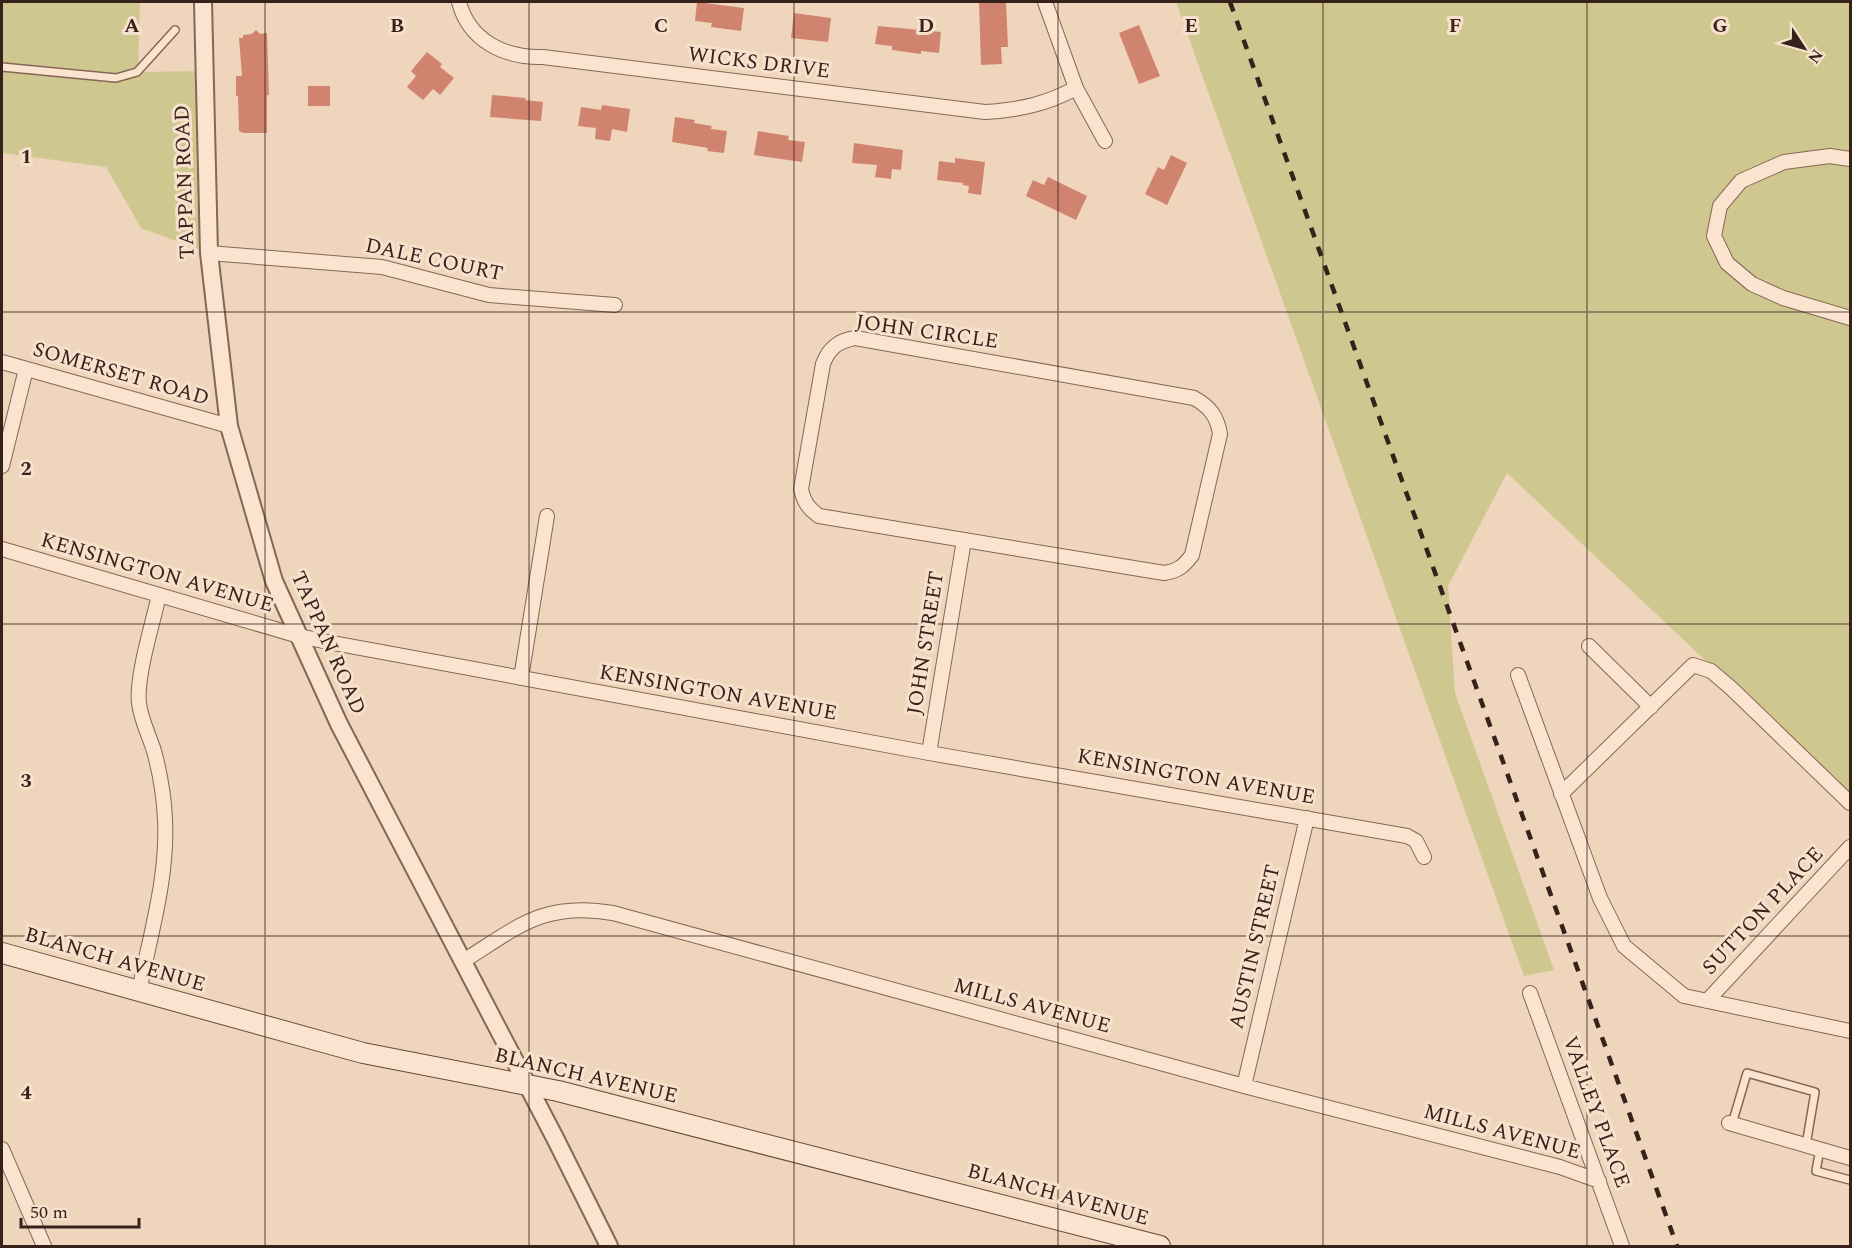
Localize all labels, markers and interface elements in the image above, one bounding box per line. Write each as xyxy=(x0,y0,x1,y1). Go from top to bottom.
text: A xyxy=(124,11,140,41)
text: B xyxy=(390,11,404,41)
text: C xyxy=(654,11,668,41)
text: D xyxy=(918,11,934,41)
text: E xyxy=(1184,11,1198,41)
text: F xyxy=(1449,11,1461,41)
text: G xyxy=(1712,11,1728,41)
north arrow xyxy=(1774,18,1834,78)
street label: WICKS DRIVE xyxy=(686,38,832,88)
text: N xyxy=(1802,44,1829,69)
street label: TAPPAN ROAD xyxy=(166,104,204,260)
text: 1 xyxy=(20,142,32,172)
street label: DALE COURT xyxy=(362,230,506,290)
street label: JOHN CIRCLE xyxy=(854,306,1000,358)
street label: SOMERSET ROAD xyxy=(29,334,213,414)
text: 2 xyxy=(20,454,32,484)
street label: KENSINGTON AVENUE xyxy=(37,524,277,622)
street label: TAPPAN ROAD xyxy=(282,566,374,720)
street label: JOHN STREET xyxy=(899,569,953,717)
street label: KENSINGTON AVENUE xyxy=(596,656,840,730)
street label: KENSINGTON AVENUE xyxy=(1074,740,1318,814)
text: 3 xyxy=(20,766,32,796)
street label: SUTTON PLACE xyxy=(1695,839,1831,983)
street label: AUSTIN STREET xyxy=(1220,861,1290,1033)
street label: BLANCH AVENUE xyxy=(21,919,209,1001)
street label: MILLS AVENUE xyxy=(950,970,1114,1042)
street label: VALLEY PLACE xyxy=(1554,1031,1638,1193)
street label: BLANCH AVENUE xyxy=(491,1039,681,1113)
text: 4 xyxy=(20,1078,32,1108)
street label: MILLS AVENUE xyxy=(1420,1096,1584,1168)
street label: BLANCH AVENUE xyxy=(964,1155,1152,1235)
scale bar xyxy=(21,1191,140,1229)
text: 50 m xyxy=(30,1199,68,1226)

